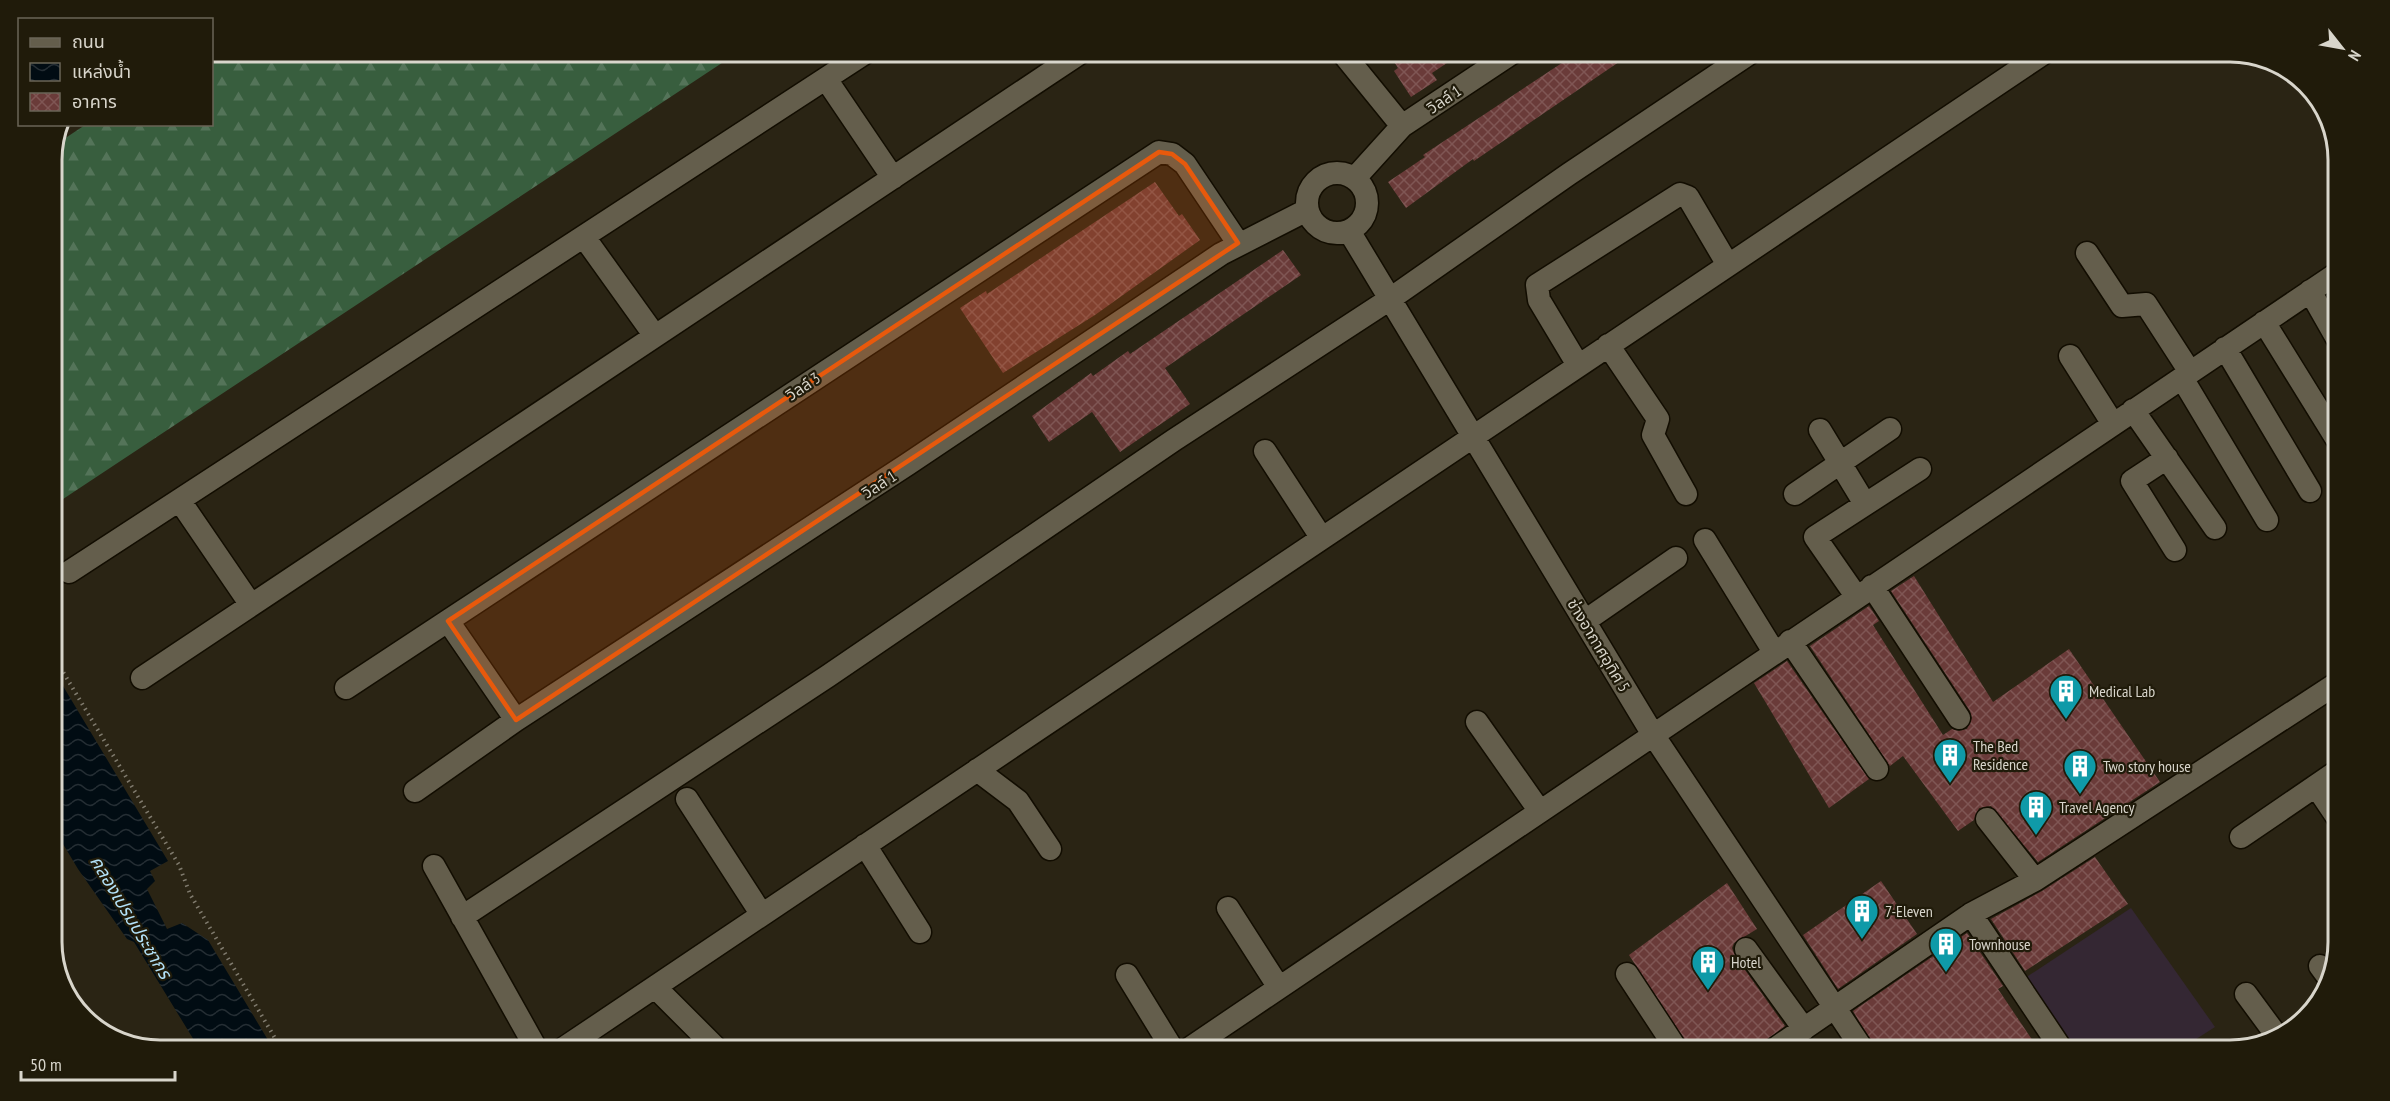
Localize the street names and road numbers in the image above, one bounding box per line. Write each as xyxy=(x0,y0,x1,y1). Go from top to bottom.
street label: วิลล์ 1 xyxy=(1422,80,1465,118)
street label: วิลล์ 3 xyxy=(781,367,824,405)
street label: วิลล์ 1 xyxy=(857,466,900,503)
street label: ช่างอากาศอุทิศ 5 xyxy=(1563,595,1635,695)

